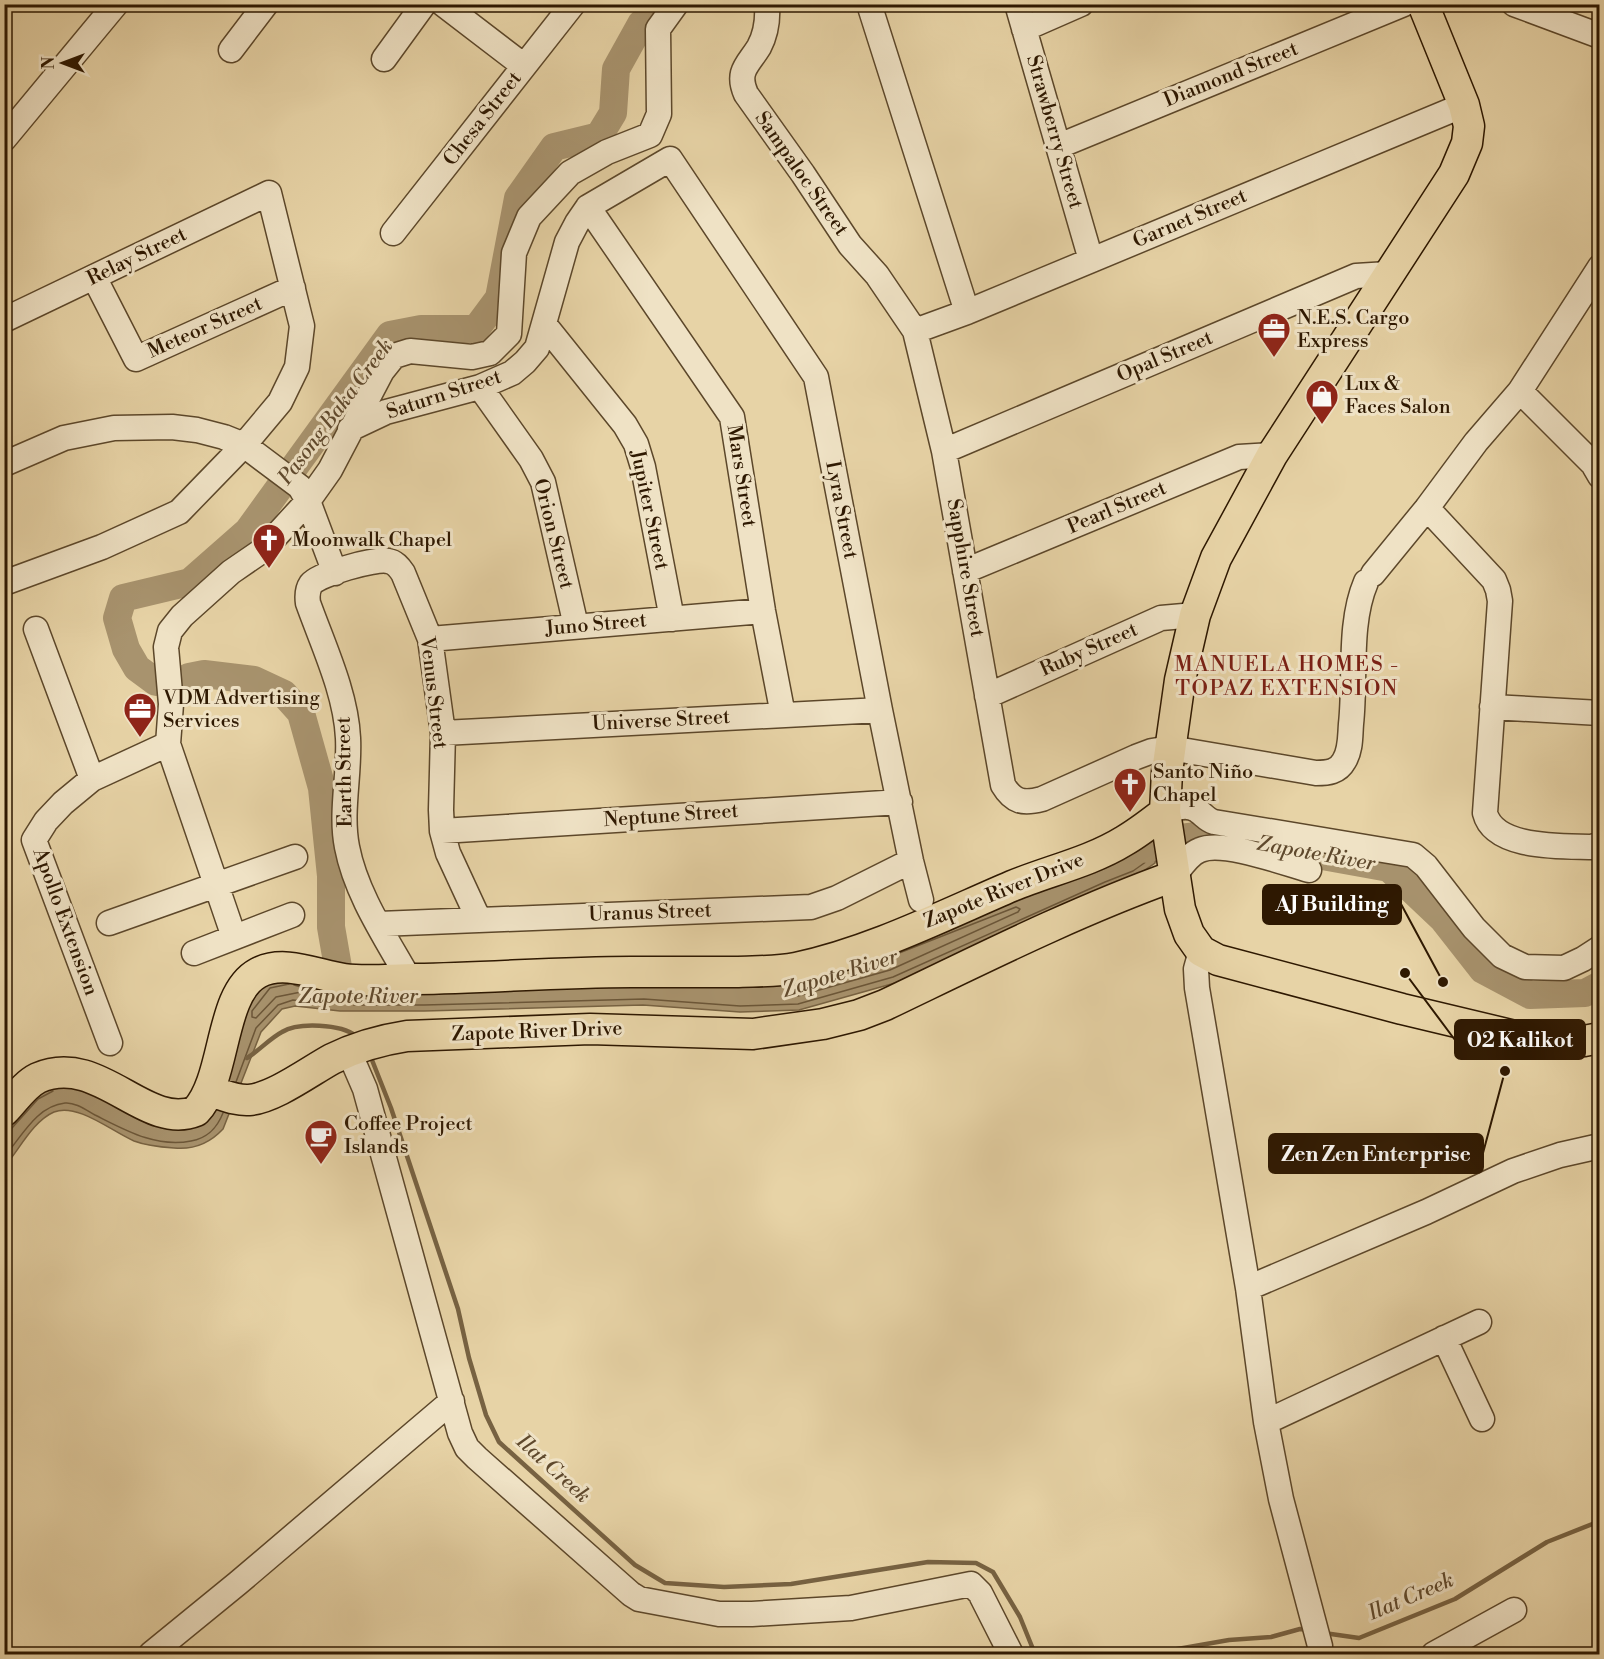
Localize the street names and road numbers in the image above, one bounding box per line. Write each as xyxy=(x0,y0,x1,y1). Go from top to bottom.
street label: Diamond Street xyxy=(1160,37,1302,113)
street label: Strawberry Street xyxy=(1020,52,1088,212)
street label: Chesa Street xyxy=(438,67,528,171)
street label: Sampaloc Street xyxy=(749,107,853,241)
street label: Garnet Street xyxy=(1129,184,1251,254)
street label: Relay Street xyxy=(83,222,191,292)
street label: Meteor Street xyxy=(144,292,266,364)
street label: Opal Street xyxy=(1113,326,1217,388)
street label: Saturn Street xyxy=(383,365,505,425)
street label: Mars Street xyxy=(721,423,761,529)
street label: Jupiter Street xyxy=(624,447,674,572)
street label: Lyra Street xyxy=(819,459,863,561)
street label: Orion Street xyxy=(527,476,579,592)
street label: Pearl Street xyxy=(1064,476,1170,540)
street label: Sapphire Street xyxy=(941,497,989,639)
street label: Juno Street xyxy=(543,608,648,642)
street label: Ruby Street xyxy=(1036,617,1142,683)
street label: Venus Street xyxy=(414,634,452,751)
street label: Universe Street xyxy=(591,705,731,737)
street label: Earth Street xyxy=(332,716,358,828)
street label: Neptune Street xyxy=(603,799,739,833)
street label: Apollo Extension xyxy=(26,844,103,999)
street label: Zapote River Drive xyxy=(920,847,1088,935)
street label: Uranus Street xyxy=(588,898,712,928)
street label: Zapote River Drive xyxy=(451,1017,623,1047)

